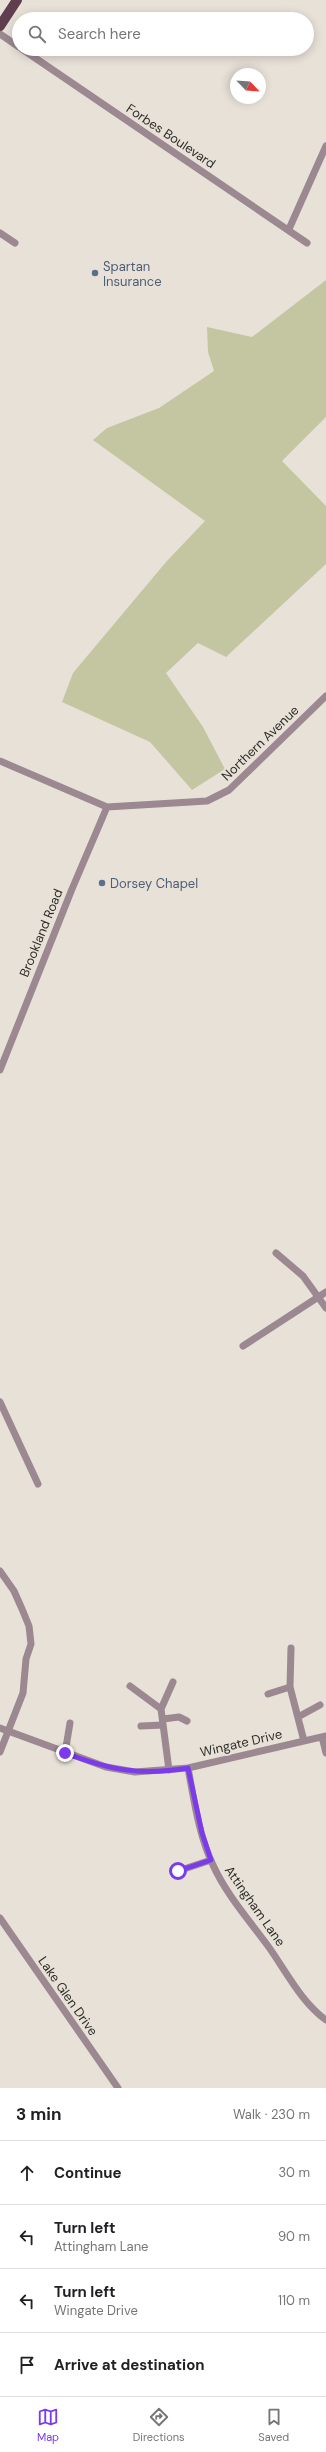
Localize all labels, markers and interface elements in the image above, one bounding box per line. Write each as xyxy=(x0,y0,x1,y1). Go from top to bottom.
search box xyxy=(12,12,314,56)
icon: search xyxy=(26,23,48,45)
text: Search here xyxy=(58,24,141,44)
north arrow xyxy=(230,68,266,104)
street label: Forbes Boulevard xyxy=(123,100,219,172)
place label: Spartan Insurance xyxy=(103,258,162,290)
marker: Spartan Insurance xyxy=(90,268,100,278)
street label: Northern Avenue xyxy=(218,702,302,784)
place label: Dorsey Chapel xyxy=(110,875,198,892)
marker: Dorsey Chapel xyxy=(97,878,107,888)
street label: Brookland Road xyxy=(16,886,66,980)
street label: Wingate Drive xyxy=(198,1725,284,1761)
route end xyxy=(56,1744,74,1762)
route start xyxy=(169,1862,187,1880)
street label: Attingham Lane xyxy=(221,1862,289,1950)
street label: Lake Glen Drive xyxy=(34,1953,102,2039)
text: 3 min xyxy=(16,2103,61,2125)
text: Walk · 230 m xyxy=(233,2106,310,2123)
icon: ahead xyxy=(16,2162,38,2184)
text: Continue xyxy=(54,2163,122,2183)
text: 30 m xyxy=(278,2164,310,2181)
text: Turn left xyxy=(54,2218,115,2238)
icon: left xyxy=(16,2226,38,2248)
text: 90 m xyxy=(278,2228,310,2245)
text: Attingham Lane xyxy=(54,2238,148,2255)
text: Turn left xyxy=(54,2282,115,2302)
icon: left xyxy=(16,2290,38,2312)
text: 110 m xyxy=(278,2292,310,2309)
text: Wingate Drive xyxy=(54,2302,138,2319)
icon: arrive xyxy=(16,2354,38,2376)
text: Arrive at destination xyxy=(54,2355,205,2375)
tab: Map xyxy=(37,2406,59,2444)
tab: Directions xyxy=(133,2406,185,2444)
tab: Saved xyxy=(258,2406,289,2444)

